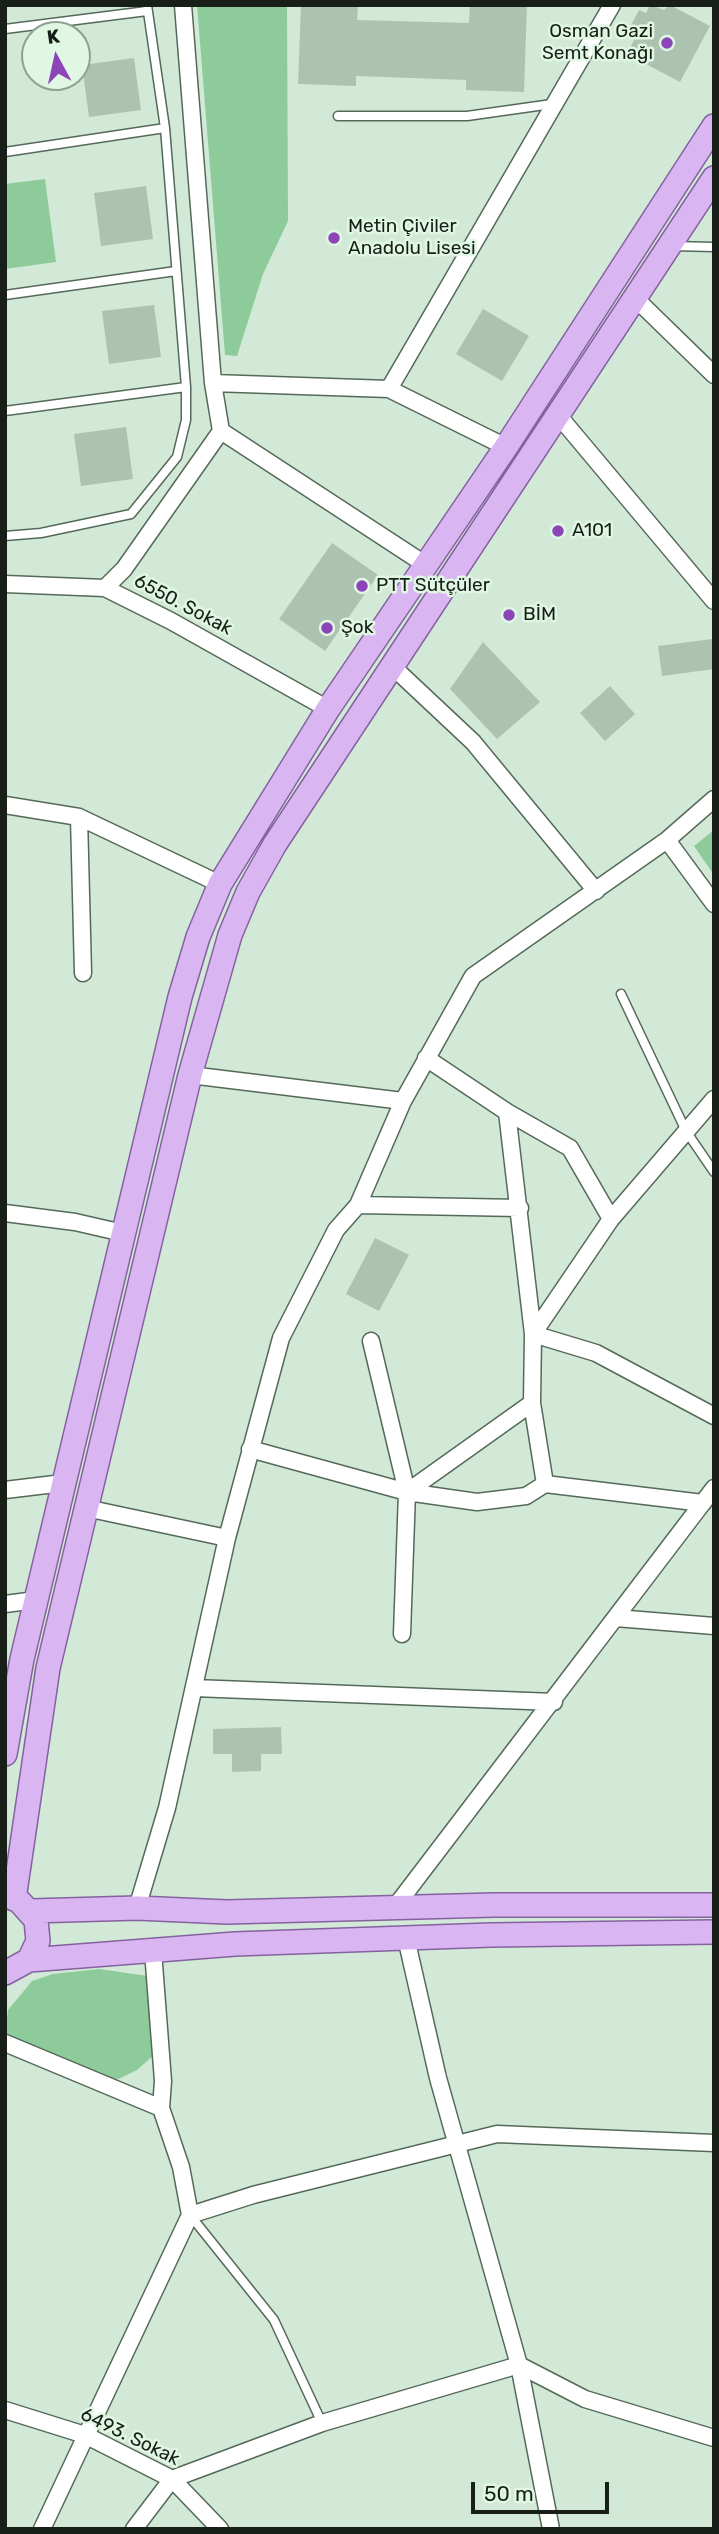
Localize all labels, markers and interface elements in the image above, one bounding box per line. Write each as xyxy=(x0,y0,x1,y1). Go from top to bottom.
north arrow xyxy=(21,21,91,91)
place label: Osman Gazi Semt Konağı xyxy=(542,21,653,65)
text: K xyxy=(45,24,61,49)
marker: Osman Gazi Semt Konağı xyxy=(659,35,675,51)
place label: Metin Çiviler Anadolu Lisesi xyxy=(348,216,476,260)
marker: Metin Çiviler Anadolu Lisesi xyxy=(326,230,342,246)
place label: A101 xyxy=(572,520,612,542)
marker: A101 xyxy=(550,523,566,539)
street label: 6550. Sokak xyxy=(130,570,236,640)
place label: PTT Sütçüler xyxy=(376,575,490,597)
marker: PTT Sütçüler xyxy=(354,578,370,594)
place label: BİM xyxy=(523,604,556,626)
marker: BİM xyxy=(501,607,517,623)
place label: Şok xyxy=(341,617,374,639)
marker: Şok xyxy=(319,620,335,636)
street label: 6493. Sokak xyxy=(77,2403,183,2471)
scale bar xyxy=(474,2468,612,2512)
text: 50 m xyxy=(484,2481,534,2506)

